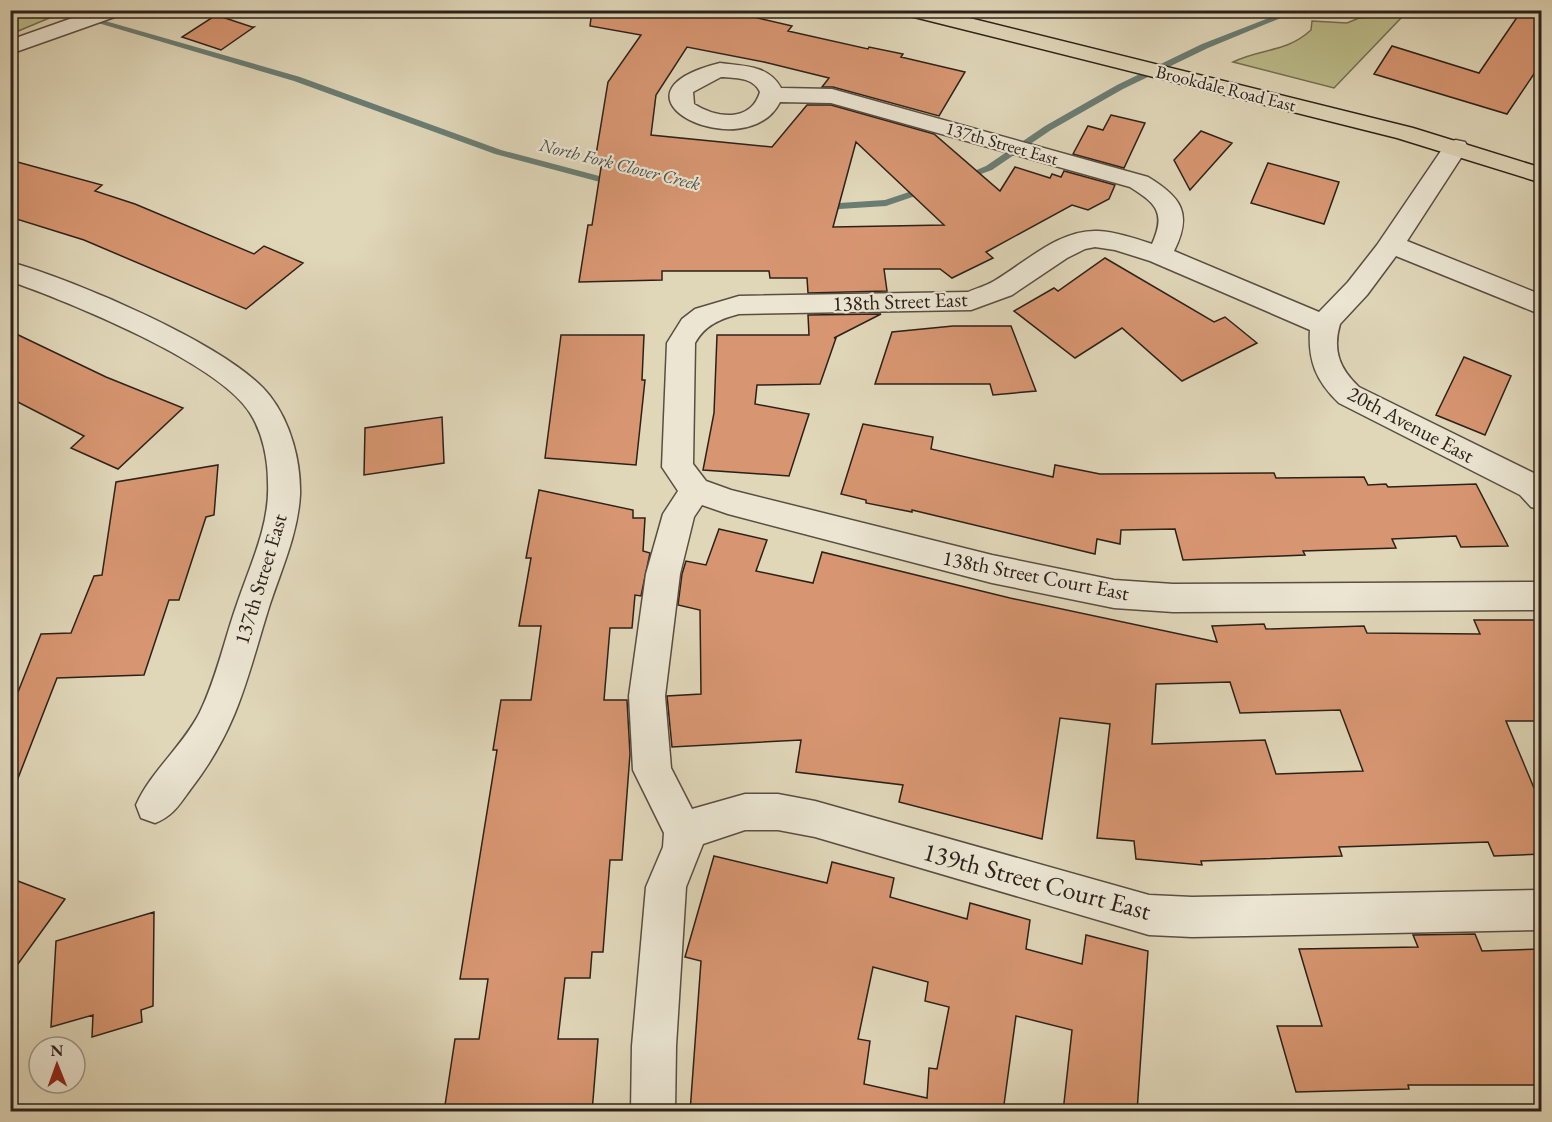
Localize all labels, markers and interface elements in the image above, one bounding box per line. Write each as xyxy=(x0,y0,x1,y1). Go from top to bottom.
street label: Brookdale Road East xyxy=(1154,59,1299,117)
street label: 137th Street East xyxy=(943,116,1061,170)
water label: North Fork Clover Creek xyxy=(536,133,703,195)
street label: 138th Street East xyxy=(832,285,968,317)
street label: 20th Avenue East xyxy=(1343,379,1479,469)
street label: 137th Street East xyxy=(227,510,293,648)
street label: 138th Street Court East xyxy=(940,544,1132,606)
street label: 139th Street Court East xyxy=(919,834,1155,928)
north arrow xyxy=(27,1035,87,1095)
text: N xyxy=(50,1040,63,1061)

